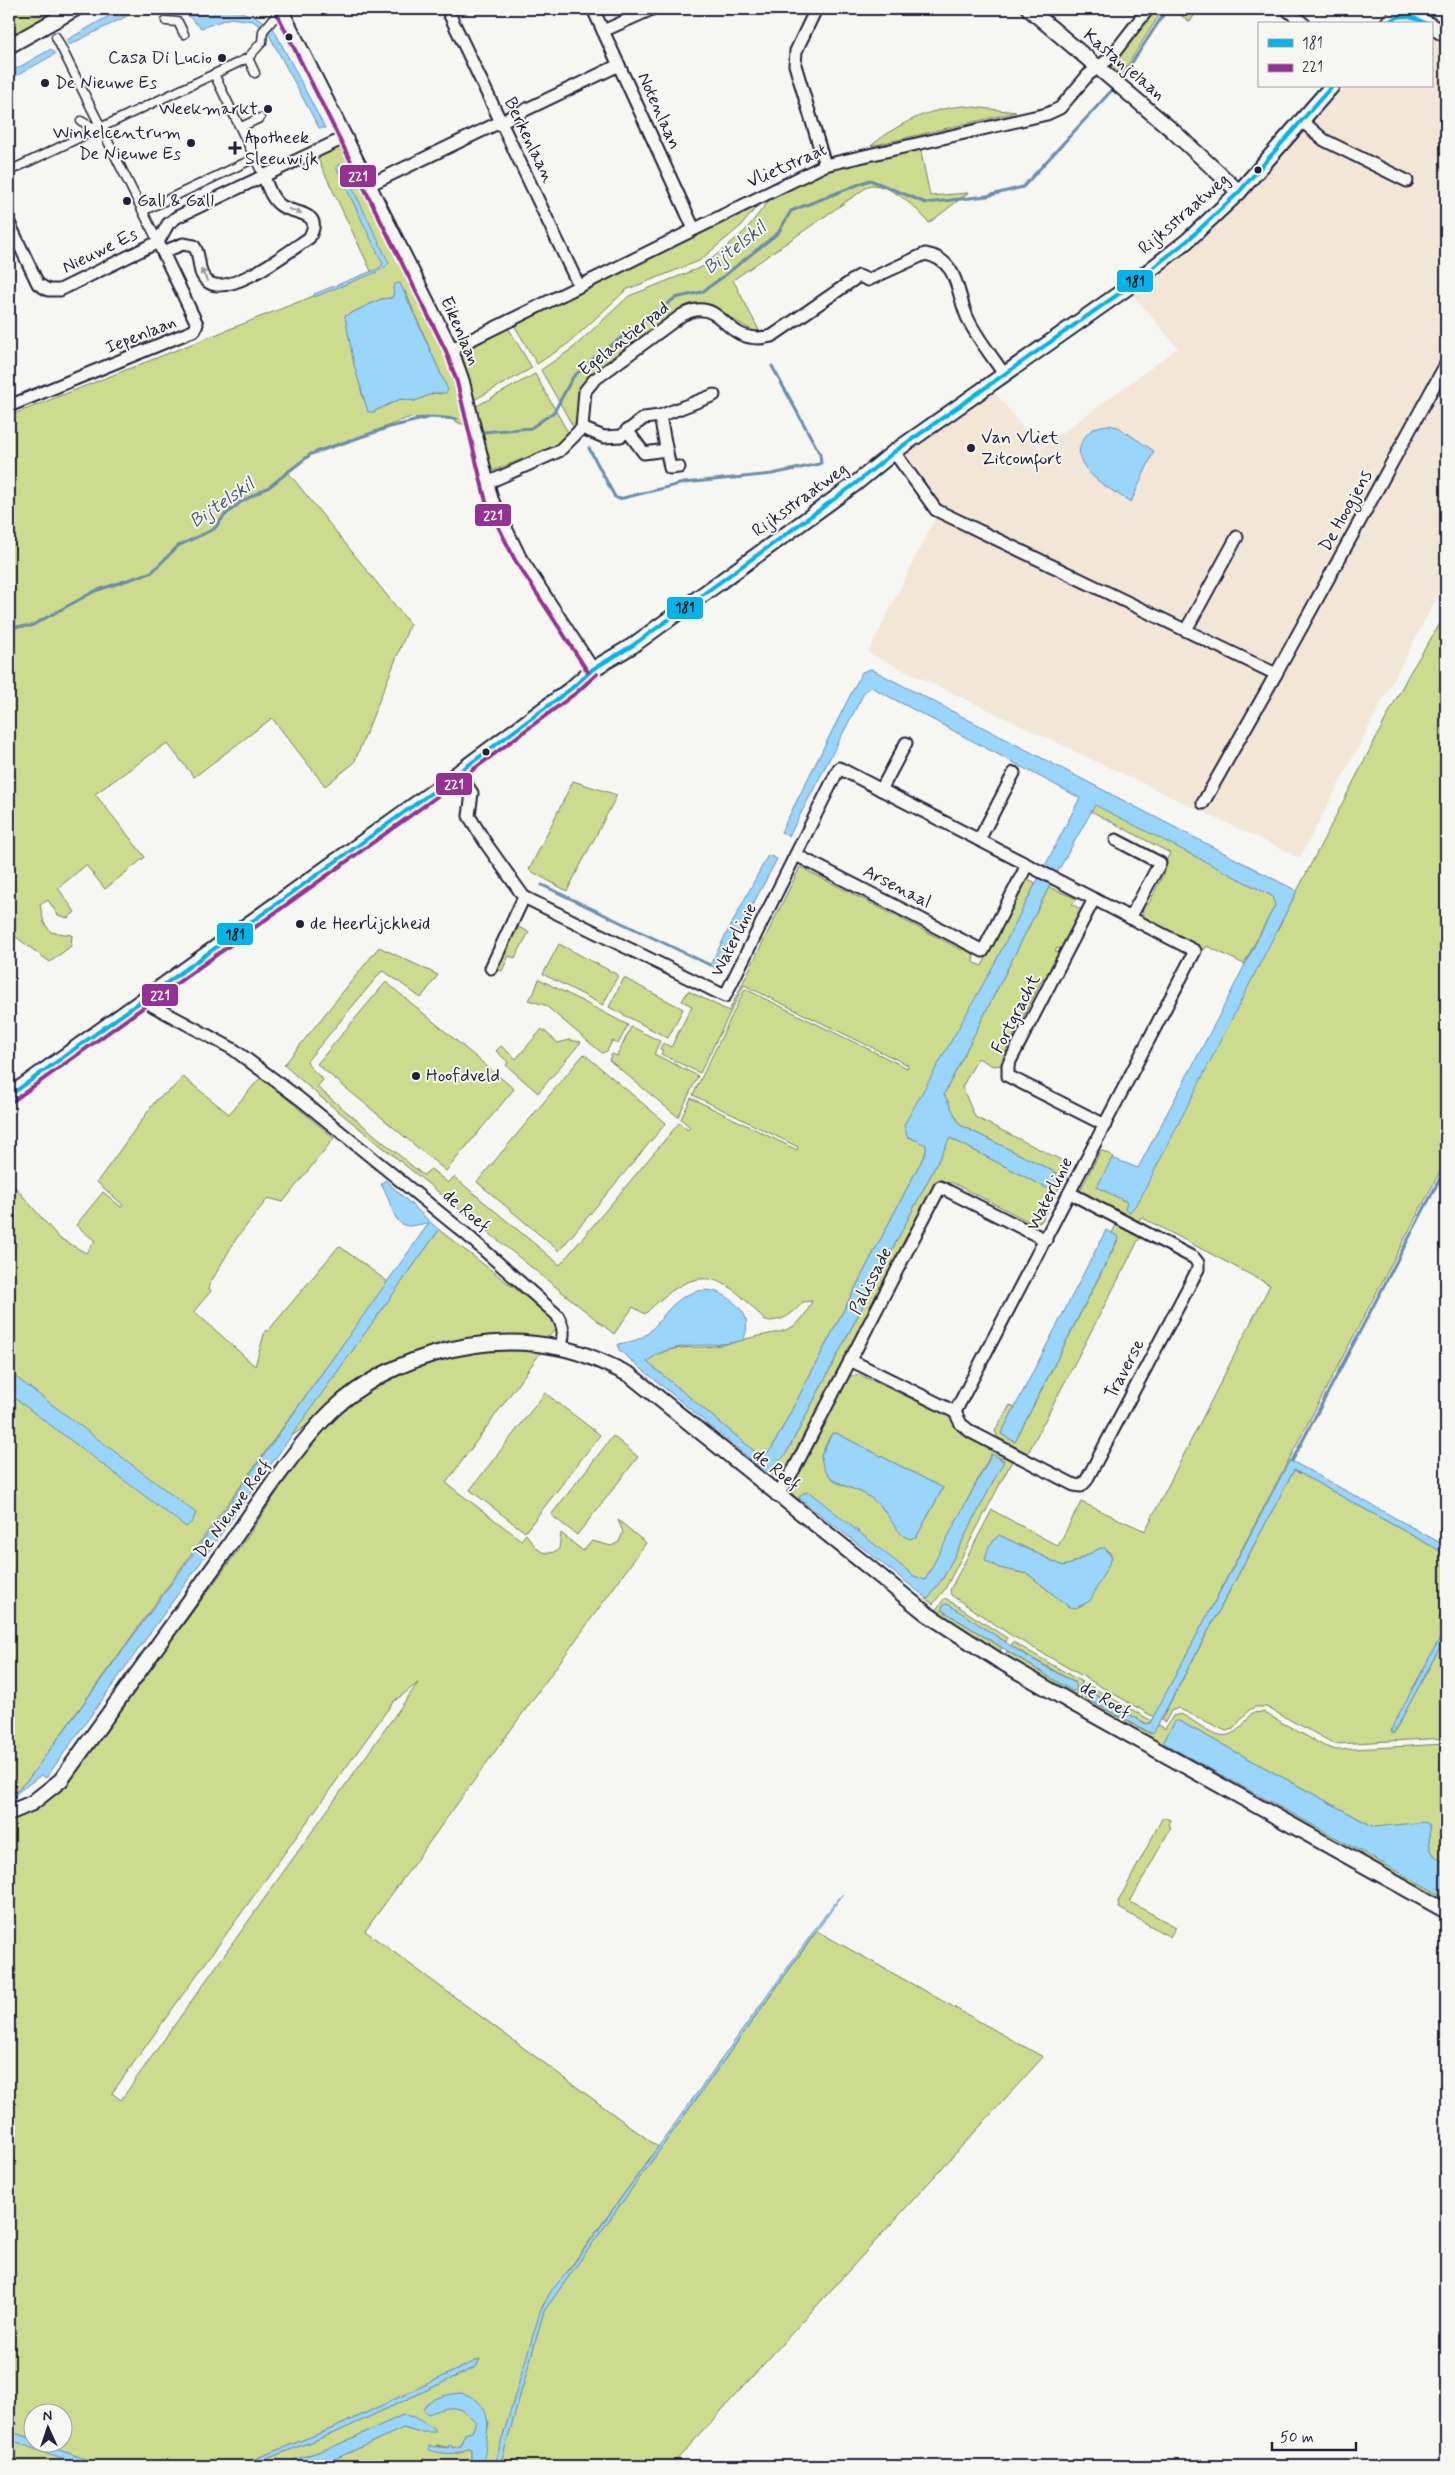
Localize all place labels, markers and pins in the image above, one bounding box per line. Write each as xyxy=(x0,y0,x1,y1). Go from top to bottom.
unlabelled marker xyxy=(284,32,294,42)
place label: Casa Di Lucio xyxy=(108,46,212,70)
marker: Casa Di Lucio xyxy=(216,52,228,64)
place label: De Nieuwe Es xyxy=(55,71,157,95)
marker: De Nieuwe Es xyxy=(39,77,51,89)
place label: Weekmarkt xyxy=(159,97,258,121)
marker: Weekmarkt xyxy=(262,103,274,115)
place label: Winkelcentrum De Nieuwe Es xyxy=(53,121,181,166)
place label: Apotheek Sleeuwijk xyxy=(245,126,319,171)
marker: Winkelcentrum De Nieuwe Es xyxy=(185,137,197,149)
marker: Apotheek Sleeuwijk xyxy=(229,142,241,154)
unlabelled marker xyxy=(1253,165,1263,175)
place label: Gall & Gall xyxy=(137,189,214,213)
marker: Gall & Gall xyxy=(121,195,133,207)
place label: Van Vliet Zitcomfort xyxy=(981,426,1062,473)
marker: Van Vliet Zitcomfort xyxy=(965,442,977,454)
unlabelled marker xyxy=(481,747,491,757)
place label: de Heerlijckheid xyxy=(310,912,430,936)
marker: de Heerlijckheid xyxy=(294,918,306,930)
place label: Hoofdveld xyxy=(426,1064,500,1088)
marker: Hoofdveld xyxy=(410,1070,422,1082)

